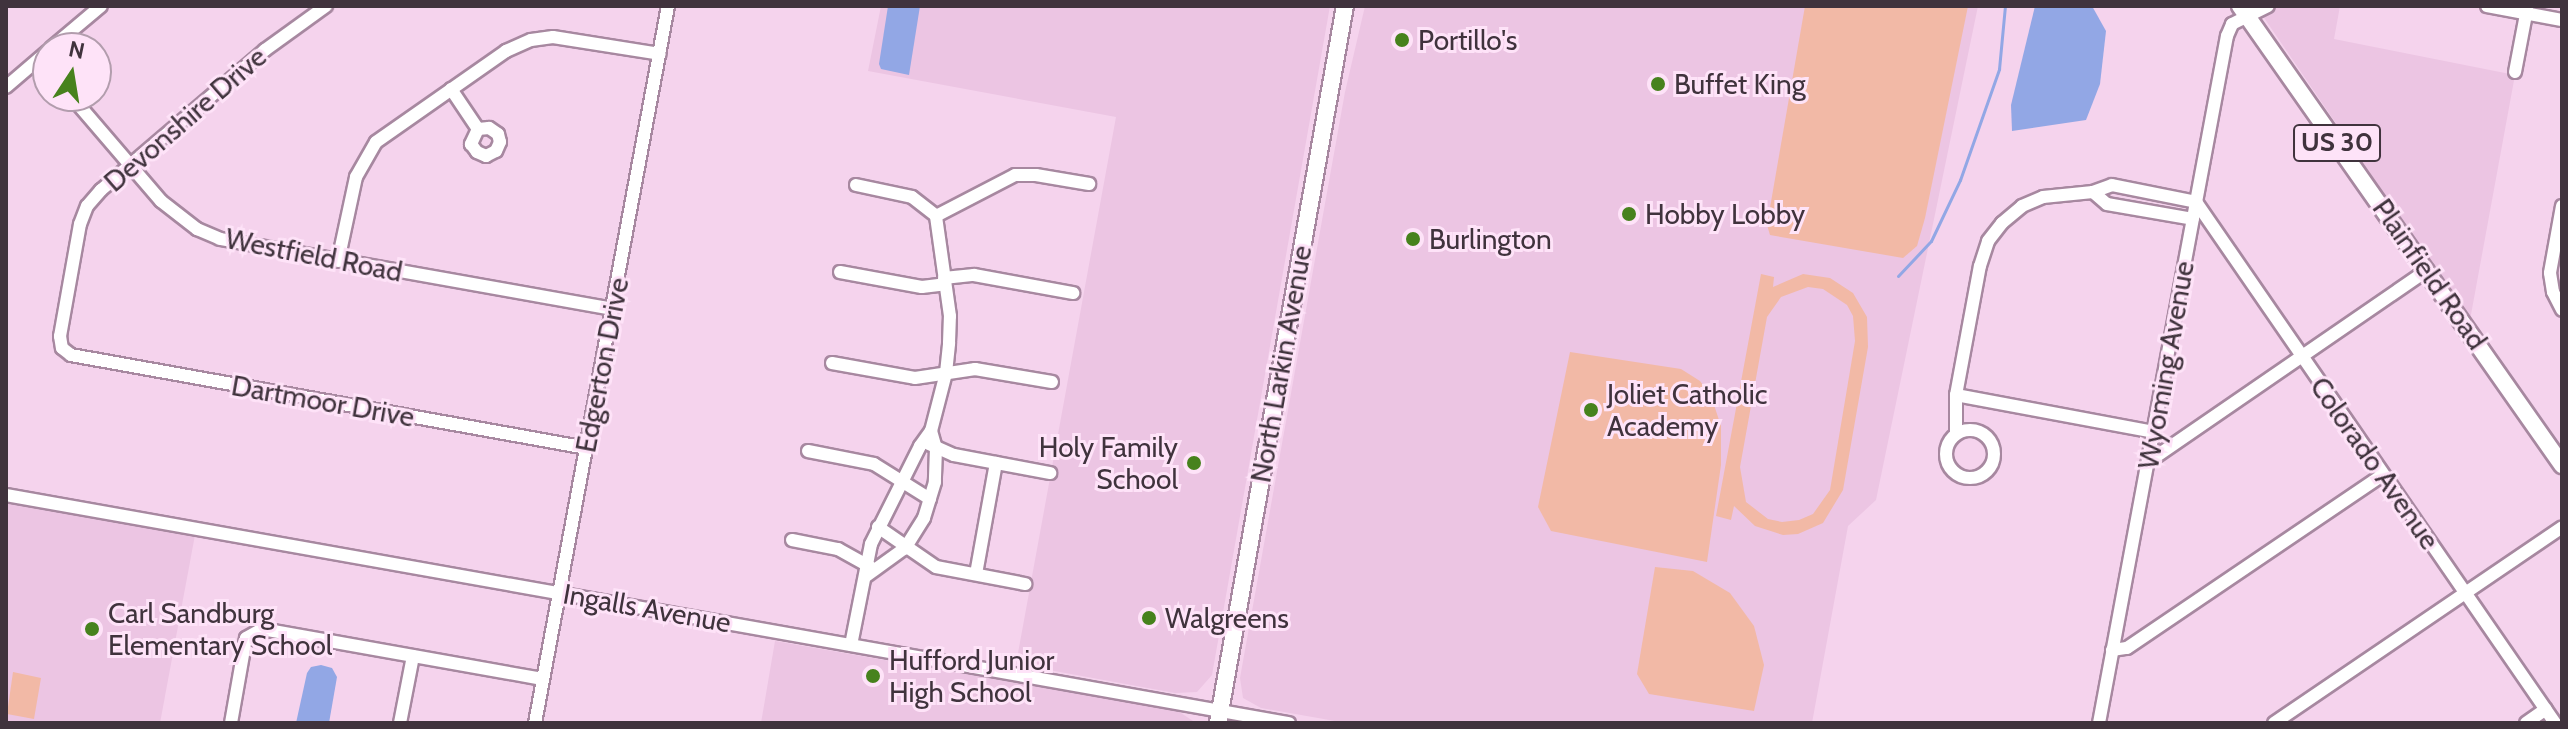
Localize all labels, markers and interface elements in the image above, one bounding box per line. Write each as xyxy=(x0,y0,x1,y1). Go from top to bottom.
place label: Portillo's xyxy=(1418,23,1517,57)
marker: Portillo's xyxy=(1393,31,1411,49)
north arrow xyxy=(32,32,112,112)
text: N xyxy=(66,35,87,65)
street label: Devonshire Drive xyxy=(97,40,273,198)
place label: Buffet King xyxy=(1674,67,1806,101)
marker: Buffet King xyxy=(1649,75,1667,93)
road number: US 30 xyxy=(2293,121,2381,165)
street label: Plainfield Road xyxy=(2366,192,2494,356)
place label: Hobby Lobby xyxy=(1645,197,1805,231)
marker: Hobby Lobby xyxy=(1620,205,1638,223)
street label: Westfield Road xyxy=(223,221,405,289)
place label: Burlington xyxy=(1429,222,1552,256)
marker: Burlington xyxy=(1404,230,1422,248)
street label: North Larkin Avenue xyxy=(1244,243,1318,485)
street label: Wyoming Avenue xyxy=(2131,258,2201,472)
street label: Edgerton Drive xyxy=(569,275,635,455)
street label: Dartmoor Drive xyxy=(229,368,417,434)
street label: Colorado Avenue xyxy=(2303,371,2447,555)
place label: Joliet Catholic Academy xyxy=(1607,377,1767,443)
marker: Joliet Catholic Academy xyxy=(1582,401,1600,419)
place label: Holy Family School xyxy=(1039,430,1178,496)
marker: Holy Family School xyxy=(1185,454,1203,472)
street label: Ingalls Avenue xyxy=(560,577,734,639)
place label: Carl Sandburg Elementary School xyxy=(108,596,332,662)
place label: Walgreens xyxy=(1165,601,1289,635)
marker: Walgreens xyxy=(1140,609,1158,627)
marker: Carl Sandburg Elementary School xyxy=(83,620,101,638)
place label: Hufford Junior High School xyxy=(889,643,1054,709)
marker: Hufford Junior High School xyxy=(864,667,882,685)

